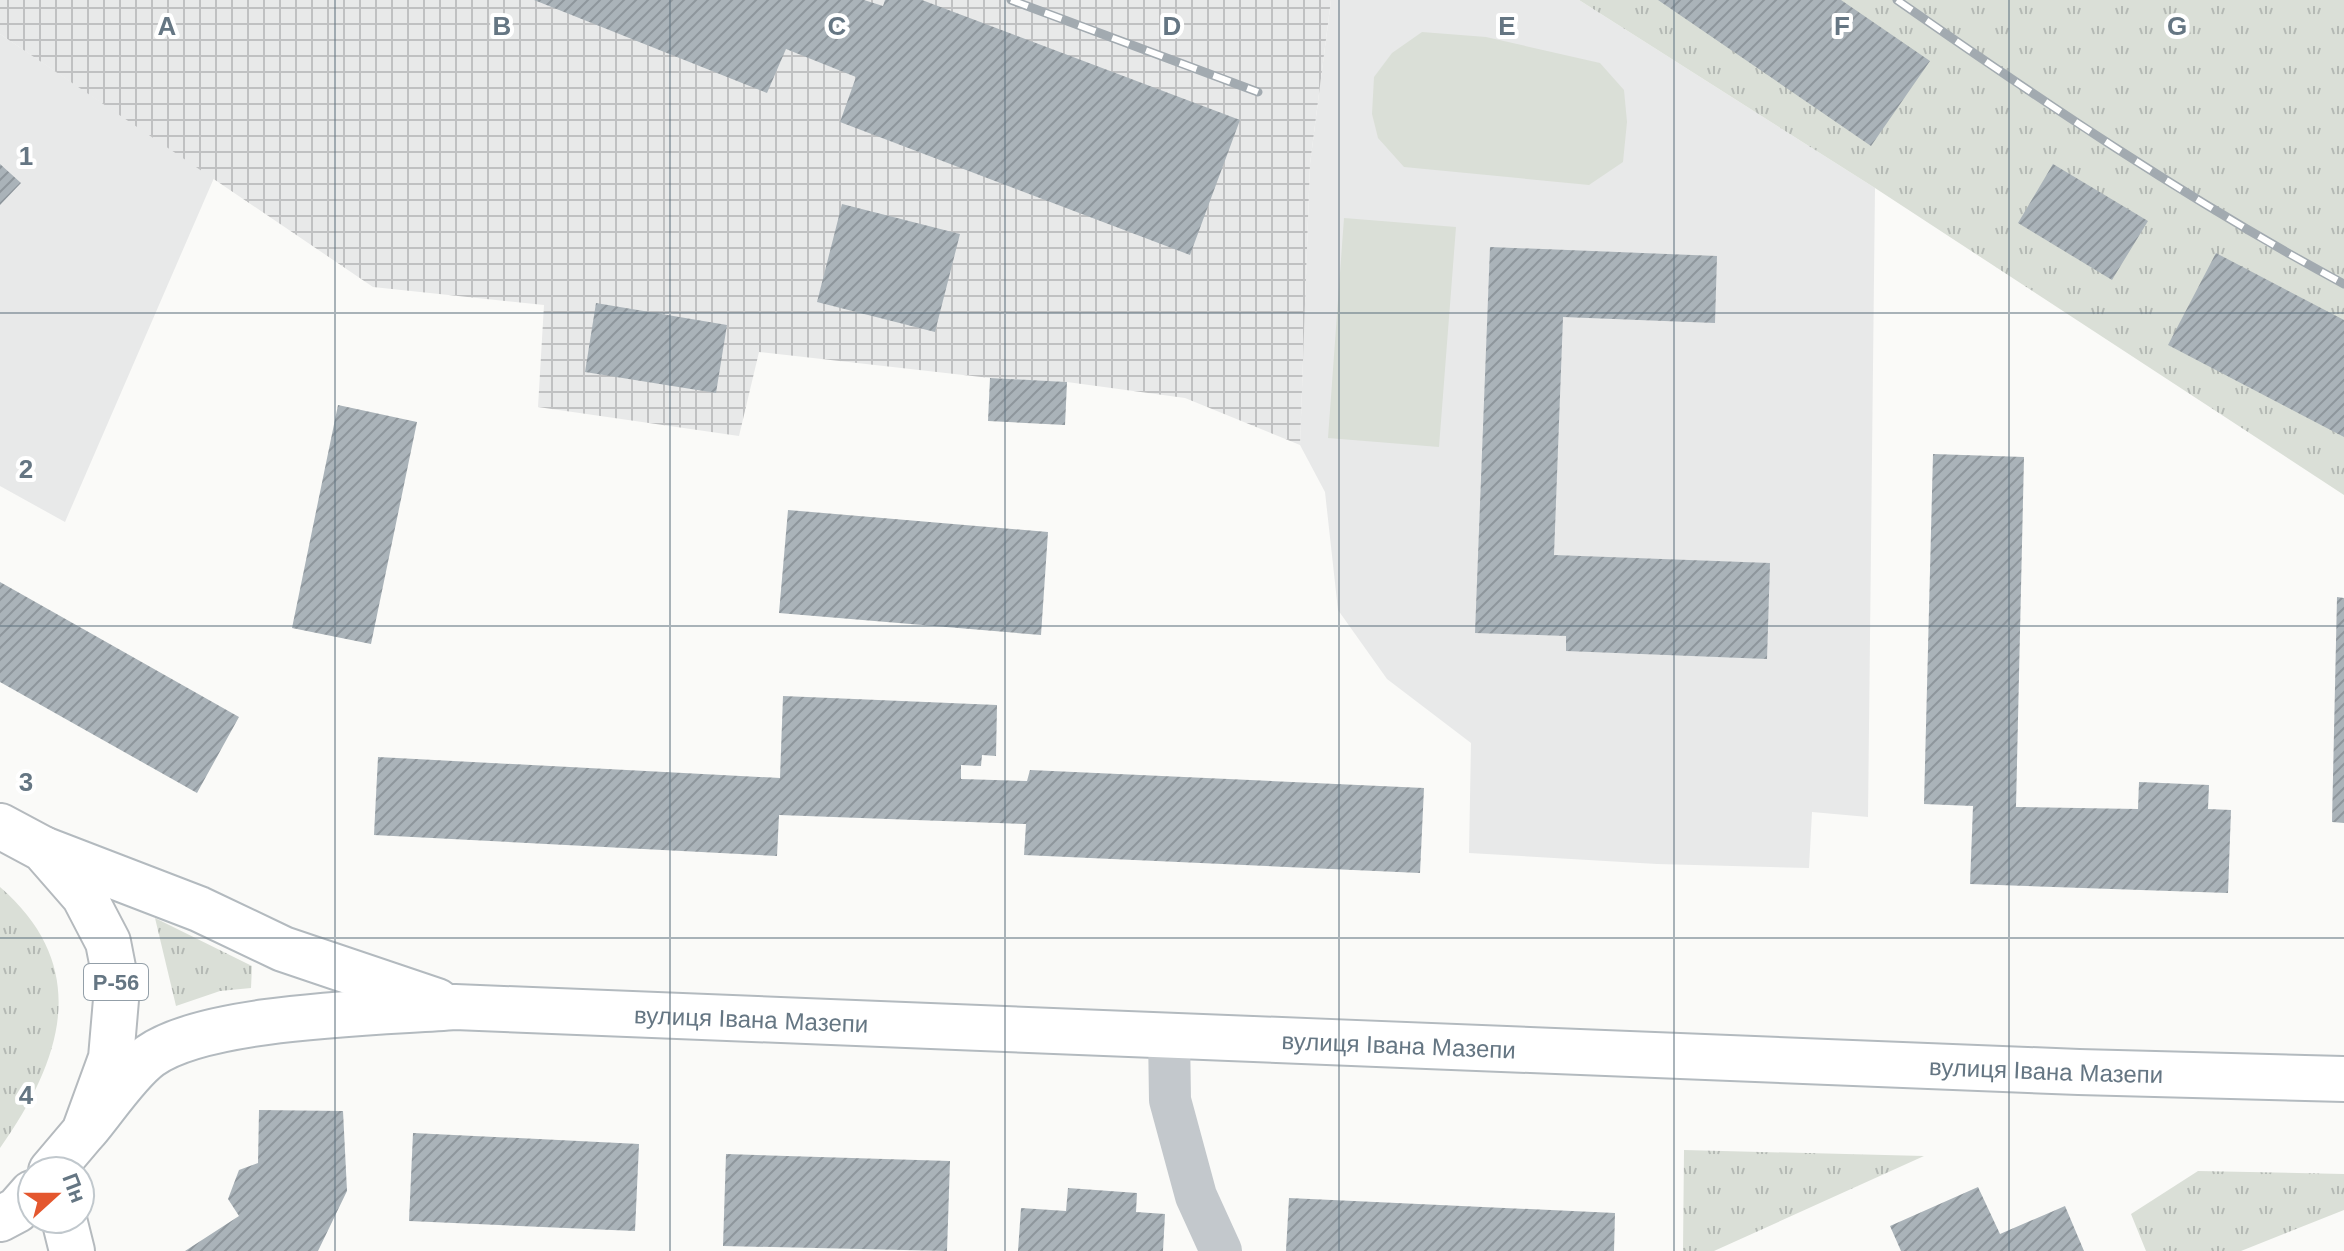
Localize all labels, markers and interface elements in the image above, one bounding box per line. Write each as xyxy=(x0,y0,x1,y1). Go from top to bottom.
text: A xyxy=(158,11,177,41)
text: B xyxy=(493,11,511,41)
text: C xyxy=(828,11,847,41)
text: D xyxy=(1163,11,1181,41)
text: E xyxy=(1498,11,1516,41)
text: F xyxy=(1834,11,1850,41)
text: G xyxy=(2167,11,2187,41)
text: 1 xyxy=(19,141,33,171)
text: 2 xyxy=(19,454,33,484)
text: 3 xyxy=(19,767,33,797)
road number: Р-56 xyxy=(84,964,148,1000)
street label: вулиця Івана Мазепи xyxy=(634,1001,869,1037)
street label: вулиця Івана Мазепи xyxy=(1281,1027,1516,1063)
street label: вулиця Івана Мазепи xyxy=(1929,1053,2164,1088)
text: 4 xyxy=(19,1080,34,1110)
north arrow xyxy=(16,1155,96,1235)
text: Пн xyxy=(57,1170,91,1206)

